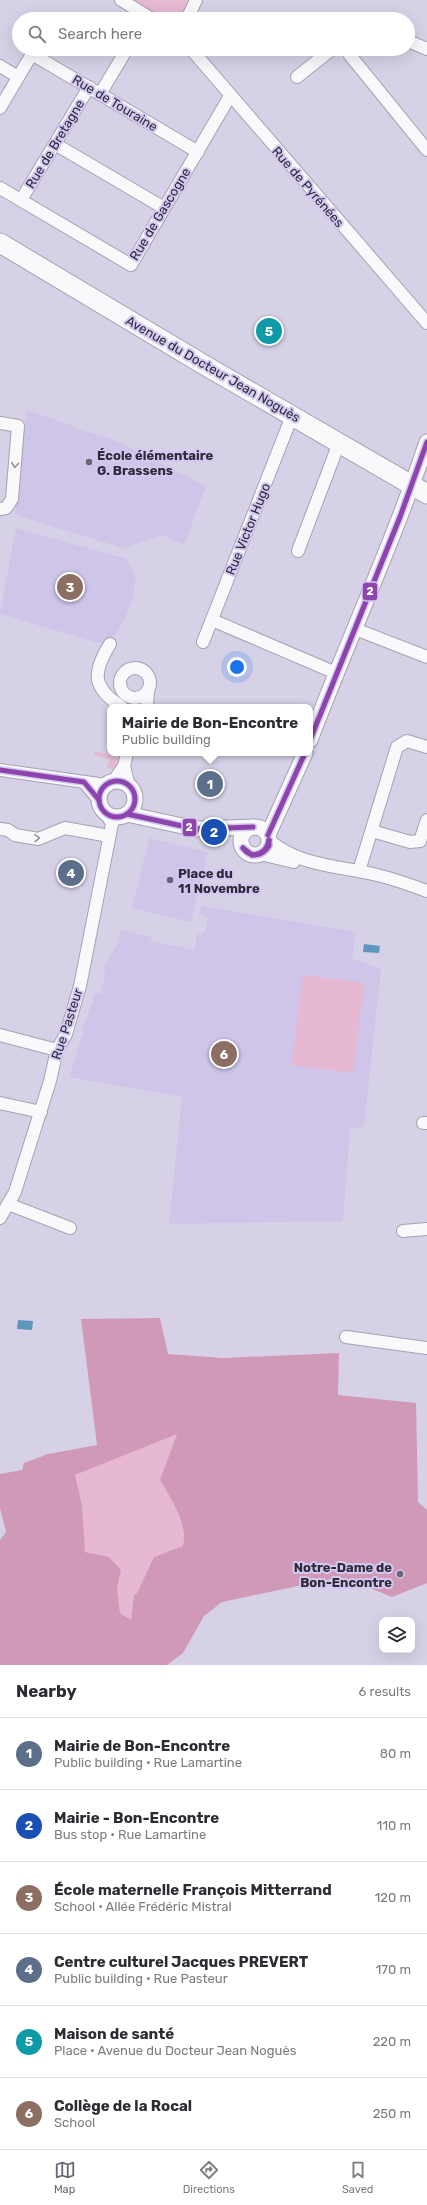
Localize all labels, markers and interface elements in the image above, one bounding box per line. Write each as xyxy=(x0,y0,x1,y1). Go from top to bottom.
search box xyxy=(12,12,415,56)
icon: search xyxy=(26,23,48,45)
text: Search here xyxy=(58,25,142,43)
street label: Rue de Touraine xyxy=(70,72,160,134)
street label: Rue de Bretagne xyxy=(23,97,88,192)
street label: Rue de Pyrénées xyxy=(269,144,347,231)
street label: Rue de Gascogne xyxy=(126,165,194,263)
street label: Avenue du Docteur Jean Noguès xyxy=(123,313,303,426)
pin: 5 xyxy=(256,316,282,346)
place label: École élémentaire G. Brassens xyxy=(97,448,213,478)
marker: École élémentaire G. Brassens xyxy=(84,457,94,467)
one-way arrow xyxy=(10,462,19,468)
street label: Rue Victor Hugo xyxy=(223,481,274,578)
pin: 3 xyxy=(57,572,83,602)
line badge: 2 xyxy=(362,582,378,601)
text: 2 xyxy=(366,585,374,598)
your location xyxy=(227,657,247,677)
popup xyxy=(107,704,313,756)
text: Mairie de Bon-Encontre xyxy=(122,714,298,732)
text: Public building xyxy=(122,732,211,747)
pin: 1 xyxy=(197,769,223,799)
pin: 2 xyxy=(201,817,227,847)
line badge: 2 xyxy=(182,818,197,837)
text: 2 xyxy=(185,821,193,834)
one-way arrow xyxy=(33,833,40,842)
pin: 4 xyxy=(58,858,84,888)
place label: Place du 11 Novembre xyxy=(178,866,260,896)
marker: Place du 11 Novembre xyxy=(165,875,175,885)
street label: Rue Pasteur xyxy=(48,986,86,1061)
pin: 6 xyxy=(211,1039,237,1069)
place label: Notre-Dame de Bon-Encontre xyxy=(294,1560,392,1590)
marker: Notre-Dame de Bon-Encontre xyxy=(395,1569,405,1579)
map controls xyxy=(379,1617,415,1653)
button: layers xyxy=(379,1617,415,1653)
text: Nearby xyxy=(16,1681,77,1701)
text: 6 results xyxy=(359,1684,411,1699)
text: Mairie de Bon-Encontre xyxy=(54,1737,230,1755)
text: 1 xyxy=(26,1746,32,1761)
text: 80 m xyxy=(380,1746,411,1761)
text: Public building · Rue Lamartine xyxy=(54,1755,242,1770)
text: Mairie - Bon-Encontre xyxy=(54,1809,219,1827)
text: 2 xyxy=(25,1818,33,1833)
text: 110 m xyxy=(377,1818,411,1833)
text: Bus stop · Rue Lamartine xyxy=(54,1827,206,1842)
text: École maternelle François Mitterrand xyxy=(54,1881,332,1899)
text: 3 xyxy=(25,1890,33,1905)
text: 120 m xyxy=(375,1890,411,1905)
text: School · Allée Frédéric Mistral xyxy=(54,1899,232,1914)
text: Centre culturel Jacques PREVERT xyxy=(54,1953,308,1971)
text: 4 xyxy=(25,1962,33,1977)
text: 170 m xyxy=(376,1962,411,1977)
text: Public building · Rue Pasteur xyxy=(54,1971,228,1986)
text: Maison de santé xyxy=(54,2025,174,2043)
text: 5 xyxy=(25,2034,33,2049)
text: 220 m xyxy=(373,2034,411,2049)
text: Place · Avenue du Docteur Jean Noguès xyxy=(54,2043,296,2058)
text: Collège de la Rocal xyxy=(54,2097,192,2115)
text: 6 xyxy=(25,2106,33,2121)
text: 250 m xyxy=(373,2106,411,2121)
text: School xyxy=(54,2115,95,2130)
tab: Map xyxy=(54,2159,76,2196)
tab: Directions xyxy=(183,2159,235,2196)
tab: Saved xyxy=(342,2159,373,2196)

